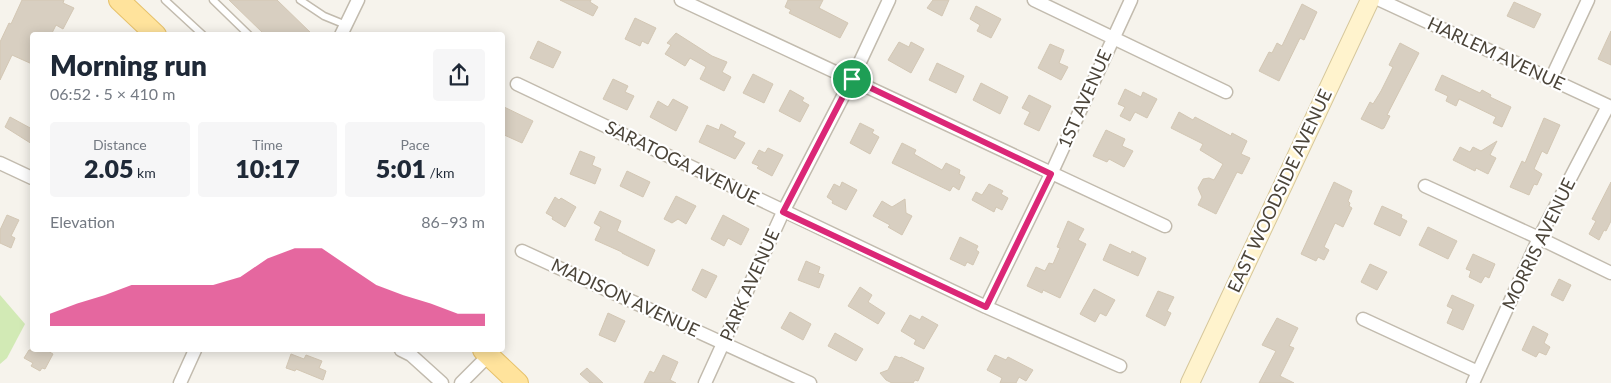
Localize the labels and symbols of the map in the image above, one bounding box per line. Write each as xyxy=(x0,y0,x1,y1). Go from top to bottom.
street label: HARLEM AVENUE xyxy=(1424,12,1568,94)
street label: 1ST AVENUE xyxy=(1053,46,1116,151)
pin xyxy=(831,58,873,100)
street label: EAST WOODSIDE AVENUE xyxy=(1222,85,1336,296)
street label: SARATOGA AVENUE xyxy=(602,115,763,209)
street label: MORRIS AVENUE xyxy=(1497,174,1579,313)
street label: PARK AVENUE xyxy=(715,225,784,344)
street label: MADISON AVENUE xyxy=(548,253,703,341)

